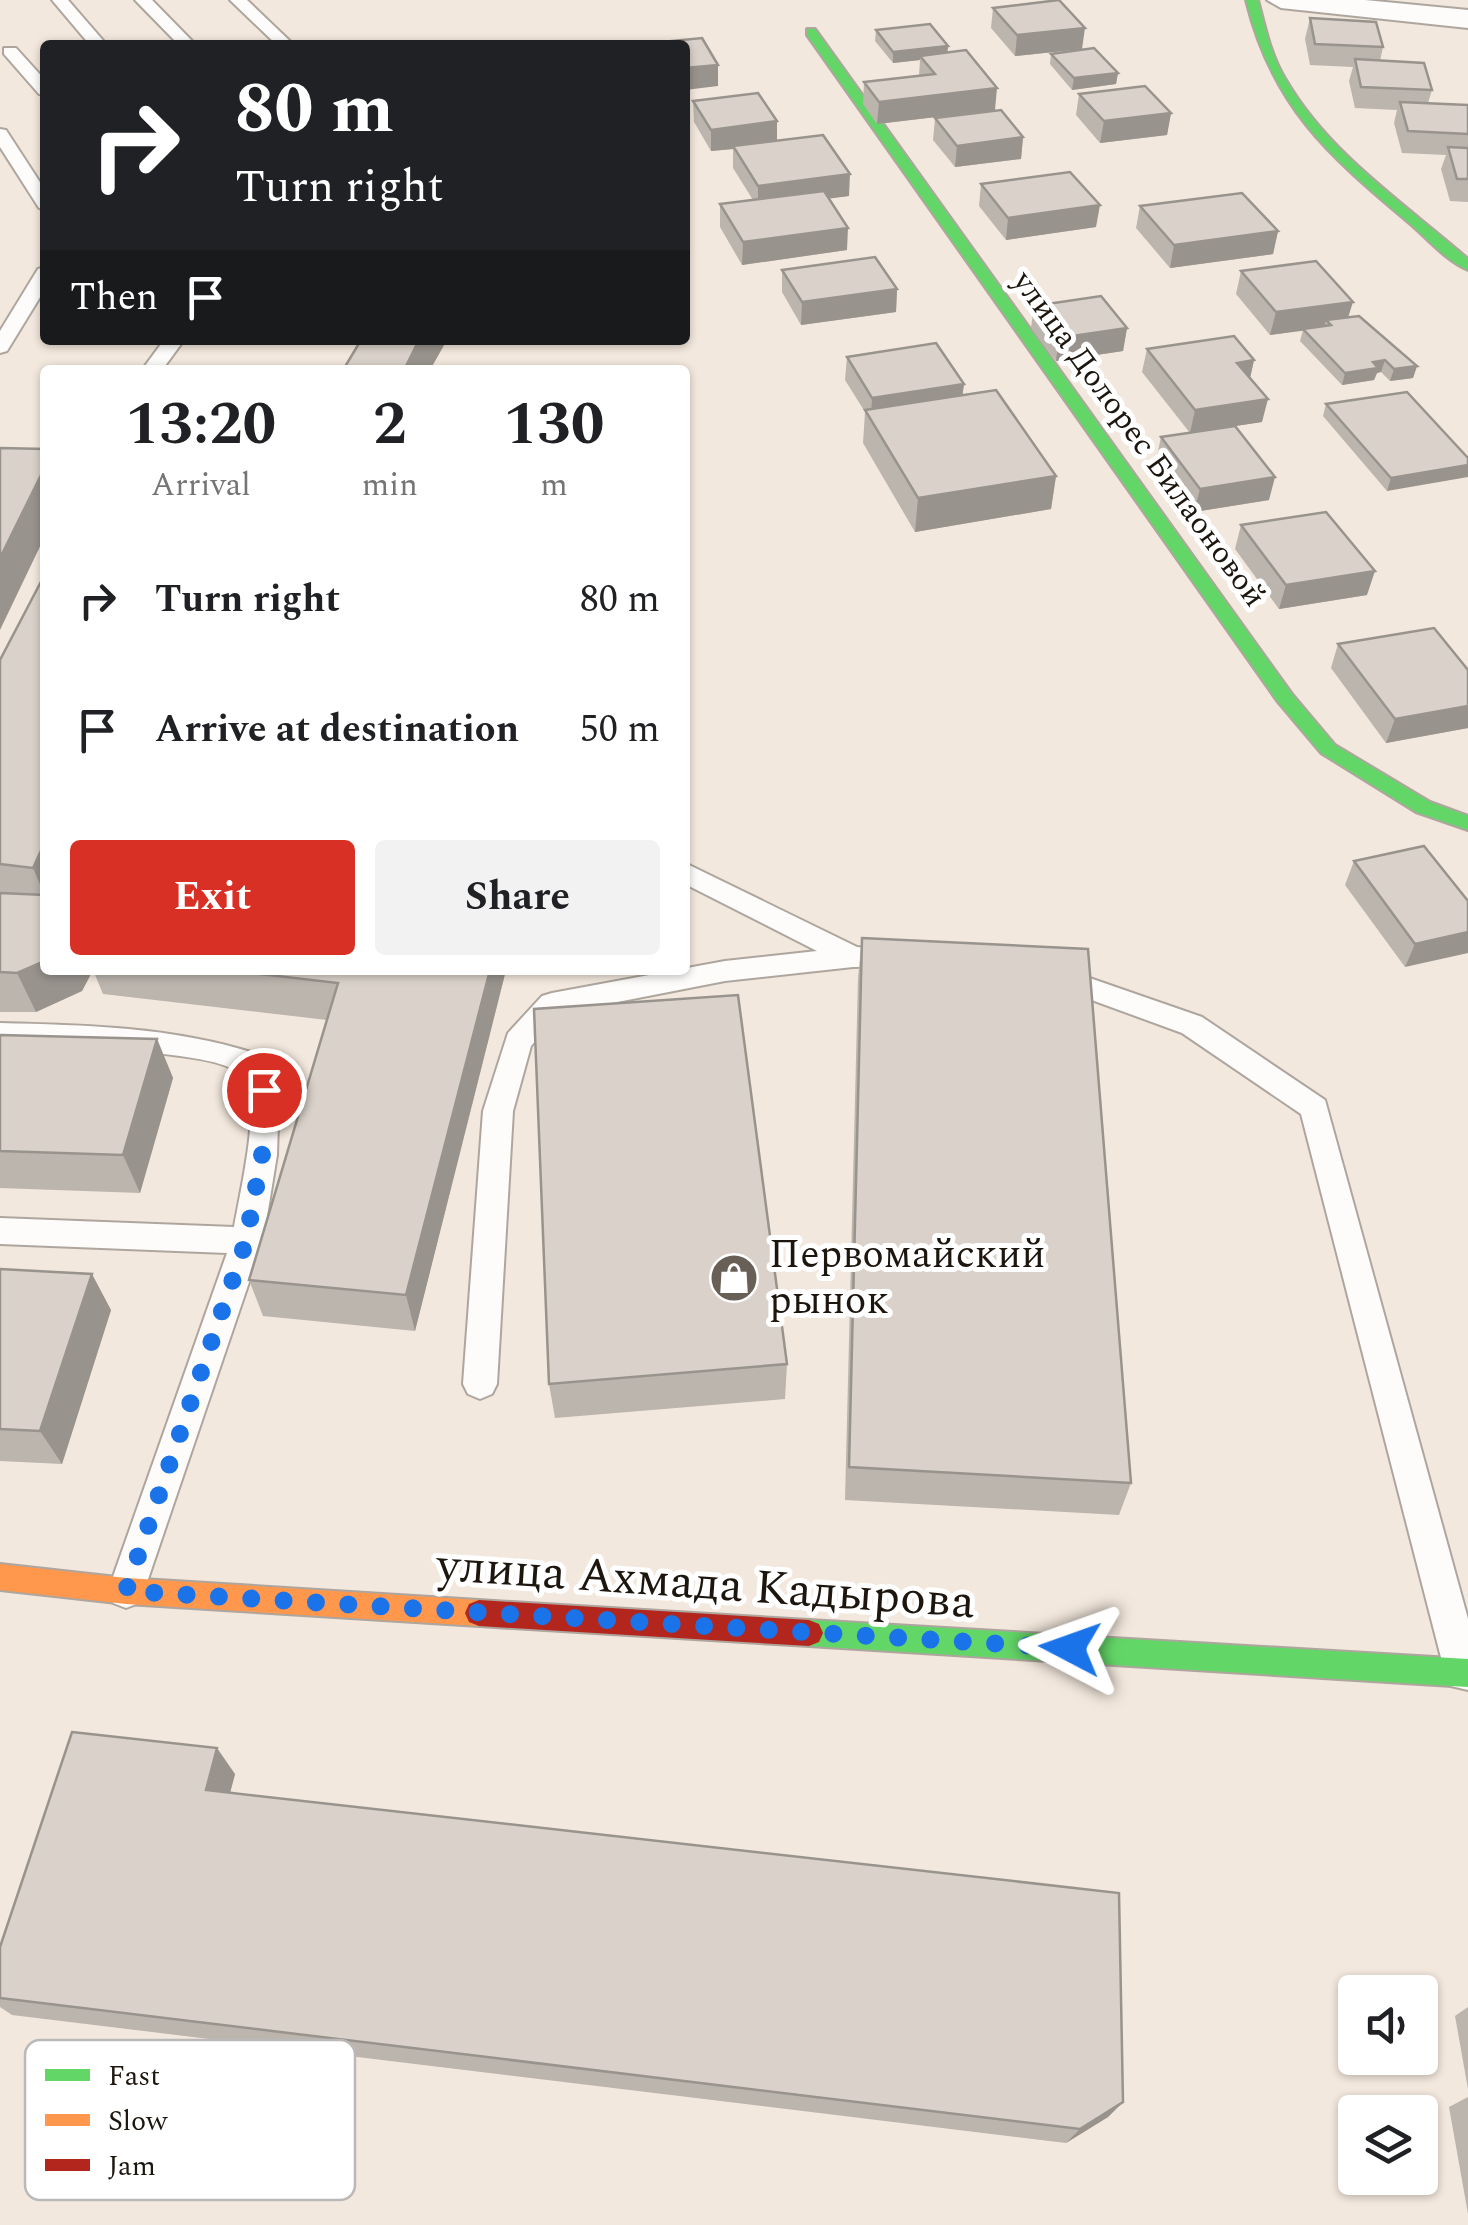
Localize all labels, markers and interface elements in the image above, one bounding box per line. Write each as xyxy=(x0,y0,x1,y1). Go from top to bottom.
text: 80 m xyxy=(235,57,394,163)
icon: right xyxy=(70,80,200,210)
text: Turn right xyxy=(235,153,444,222)
street label: улица Долорес Билаоновой xyxy=(999,260,1278,618)
text: Then xyxy=(70,269,158,327)
icon: arrive xyxy=(178,270,233,325)
text: 13:20 xyxy=(126,379,276,471)
text: 2 xyxy=(373,379,407,471)
text: 130 xyxy=(503,379,604,471)
text: Arrival xyxy=(151,461,251,510)
text: min xyxy=(362,461,418,510)
text: m xyxy=(540,461,568,510)
text: Turn right xyxy=(155,571,340,629)
text: 80 m xyxy=(580,571,660,629)
icon: right xyxy=(70,573,125,628)
text: Arrive at destination xyxy=(155,701,519,759)
text: 50 m xyxy=(580,701,660,759)
icon: arrive xyxy=(70,703,125,758)
button: Exit xyxy=(70,840,355,955)
button: Share xyxy=(375,840,660,955)
pin xyxy=(222,1048,307,1133)
icon: arrive xyxy=(237,1063,292,1118)
place label: Первомайский рынок xyxy=(769,1225,1045,1332)
shop icon: Первомайский рынок xyxy=(708,1252,760,1304)
street label: улица Ахмада Кадырова xyxy=(432,1529,978,1639)
position arrow xyxy=(1018,1596,1122,1700)
map controls xyxy=(1338,1975,1438,2195)
button: sound xyxy=(1338,1975,1438,2075)
legend xyxy=(25,2040,355,2200)
text: Fast xyxy=(108,2055,160,2098)
button: layers xyxy=(1338,2095,1438,2195)
text: Slow xyxy=(108,2100,168,2143)
text: Jam xyxy=(108,2145,156,2188)

